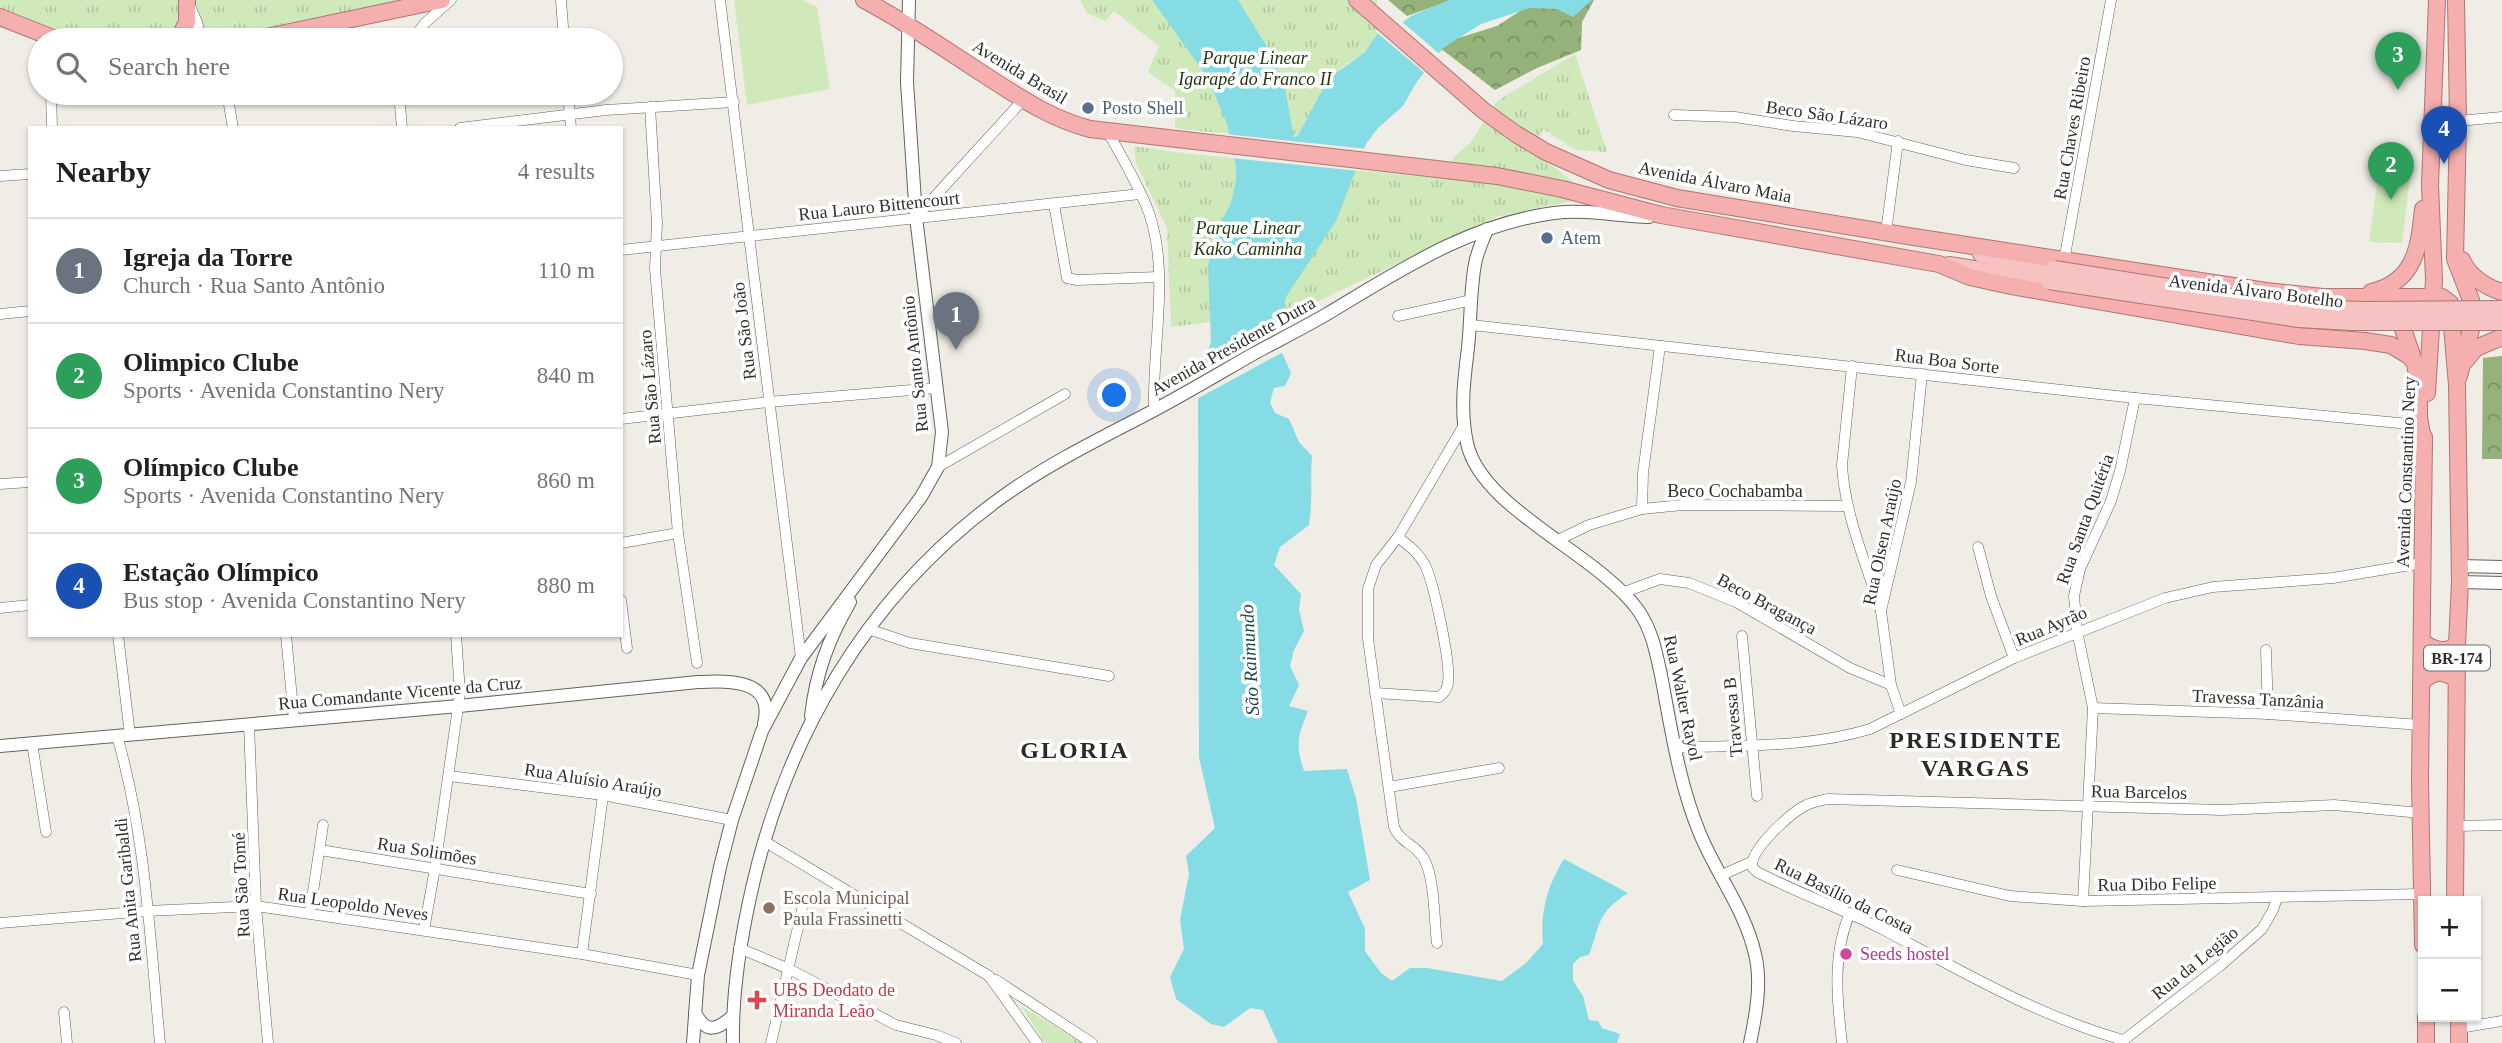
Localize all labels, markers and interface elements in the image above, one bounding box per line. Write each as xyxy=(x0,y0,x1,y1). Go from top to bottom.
search box xyxy=(28,28,623,105)
pin: 3 xyxy=(2375,32,2421,90)
street label: Avenida Brasil xyxy=(969,36,1071,108)
icon: search xyxy=(52,48,90,86)
park label: Parque Linear Igarapé do Franco II xyxy=(1177,48,1333,89)
text: Search here xyxy=(108,52,230,81)
street label: Rua Chaves Ribeiro xyxy=(2050,55,2094,201)
street label: Beco São Lázaro xyxy=(1765,97,1889,133)
place label: Posto Shell xyxy=(1102,98,1184,118)
marker: Posto Shell xyxy=(1080,100,1096,116)
pin: 4 xyxy=(2421,106,2467,164)
pin: 2 xyxy=(2368,142,2414,200)
text: Nearby xyxy=(56,155,151,188)
street label: Avenida Álvaro Maia xyxy=(1637,156,1793,207)
text: 4 results xyxy=(518,159,595,184)
street label: Rua Lauro Bittencourt xyxy=(797,188,961,224)
park label: Parque Linear Kako Caminha xyxy=(1193,218,1302,259)
place label: Atem xyxy=(1561,228,1601,248)
marker: Atem xyxy=(1539,230,1555,246)
text: Igreja da Torre xyxy=(123,243,292,272)
text: 1 xyxy=(73,258,85,283)
text: 110 m xyxy=(538,258,595,283)
street label: Avenida Álvaro Botelho xyxy=(2168,269,2344,312)
text: Church · Rua Santo Antônio xyxy=(123,273,385,298)
street label: Rua São João xyxy=(728,281,760,381)
pin: 1 xyxy=(933,292,979,350)
street label: Avenida Presidente Dutra xyxy=(1147,293,1319,399)
street label: Rua Santo Antônio xyxy=(898,295,932,433)
street label: Rua São Lázaro xyxy=(635,329,665,445)
street label: Rua Boa Sorte xyxy=(1894,345,2000,377)
text: Olimpico Clube xyxy=(123,348,299,377)
text: 2 xyxy=(73,363,85,388)
text: 840 m xyxy=(537,363,595,388)
street label: Avenida Constantino Nery xyxy=(2393,376,2419,568)
text: Sports · Avenida Constantino Nery xyxy=(123,378,445,403)
your location xyxy=(1097,378,1131,412)
street label: Rua Santa Quitéria xyxy=(2052,451,2118,587)
text: Olímpico Clube xyxy=(123,453,299,482)
text: 3 xyxy=(73,468,85,493)
text: 860 m xyxy=(537,468,595,493)
street label: Rua Olsen Araújo xyxy=(1859,477,1905,607)
street label: Beco Cochabamba xyxy=(1667,481,1803,501)
text: Sports · Avenida Constantino Nery xyxy=(123,483,445,508)
text: Estação Olímpico xyxy=(123,558,319,587)
street label: Beco Bragança xyxy=(1714,569,1820,639)
text: 4 xyxy=(73,573,85,598)
text: 880 m xyxy=(537,573,595,598)
text: Bus stop · Avenida Constantino Nery xyxy=(123,588,466,613)
street label: Rua Ayrão xyxy=(2012,602,2090,650)
water label: São Raimundo xyxy=(1236,604,1263,716)
street label: Rua Walter Rayol xyxy=(1660,633,1706,763)
road number: BR-174 xyxy=(2424,646,2490,670)
street label: Rua Comandante Vicente da Cruz xyxy=(277,672,523,714)
street label: Travessa B xyxy=(1720,676,1746,758)
street label: Travessa Tanzânia xyxy=(2191,686,2325,712)
district label: PRESIDENTE VARGAS xyxy=(1889,727,2063,781)
district label: GLORIA xyxy=(1020,737,1130,763)
street label: Rua Aluísio Araújo xyxy=(523,759,663,801)
street label: Rua Barcelos xyxy=(2091,781,2187,803)
street label: Rua Anita Garibaldi xyxy=(110,817,146,963)
street label: Rua São Tomé xyxy=(228,832,254,938)
street label: Rua Solimões xyxy=(376,833,478,869)
street label: Rua Basílio da Costa xyxy=(1772,854,1916,938)
street label: Rua Dibo Felipe xyxy=(2097,873,2217,895)
street label: Rua Leopoldo Neves xyxy=(276,884,430,924)
place label: Escola Municipal Paula Frassinetti xyxy=(783,888,909,929)
map controls xyxy=(2418,896,2481,1022)
button: + xyxy=(2418,896,2481,959)
marker: Escola Municipal Paula Frassinetti xyxy=(761,900,777,916)
street label: Rua da Legião xyxy=(2148,922,2242,1004)
place label: Seeds hostel xyxy=(1860,944,1950,964)
marker: Seeds hostel xyxy=(1838,946,1854,962)
button: − xyxy=(2418,959,2481,1022)
place label: UBS Deodato de Miranda Leão xyxy=(773,980,895,1021)
marker: UBS Deodato de Miranda Leão xyxy=(747,990,767,1010)

